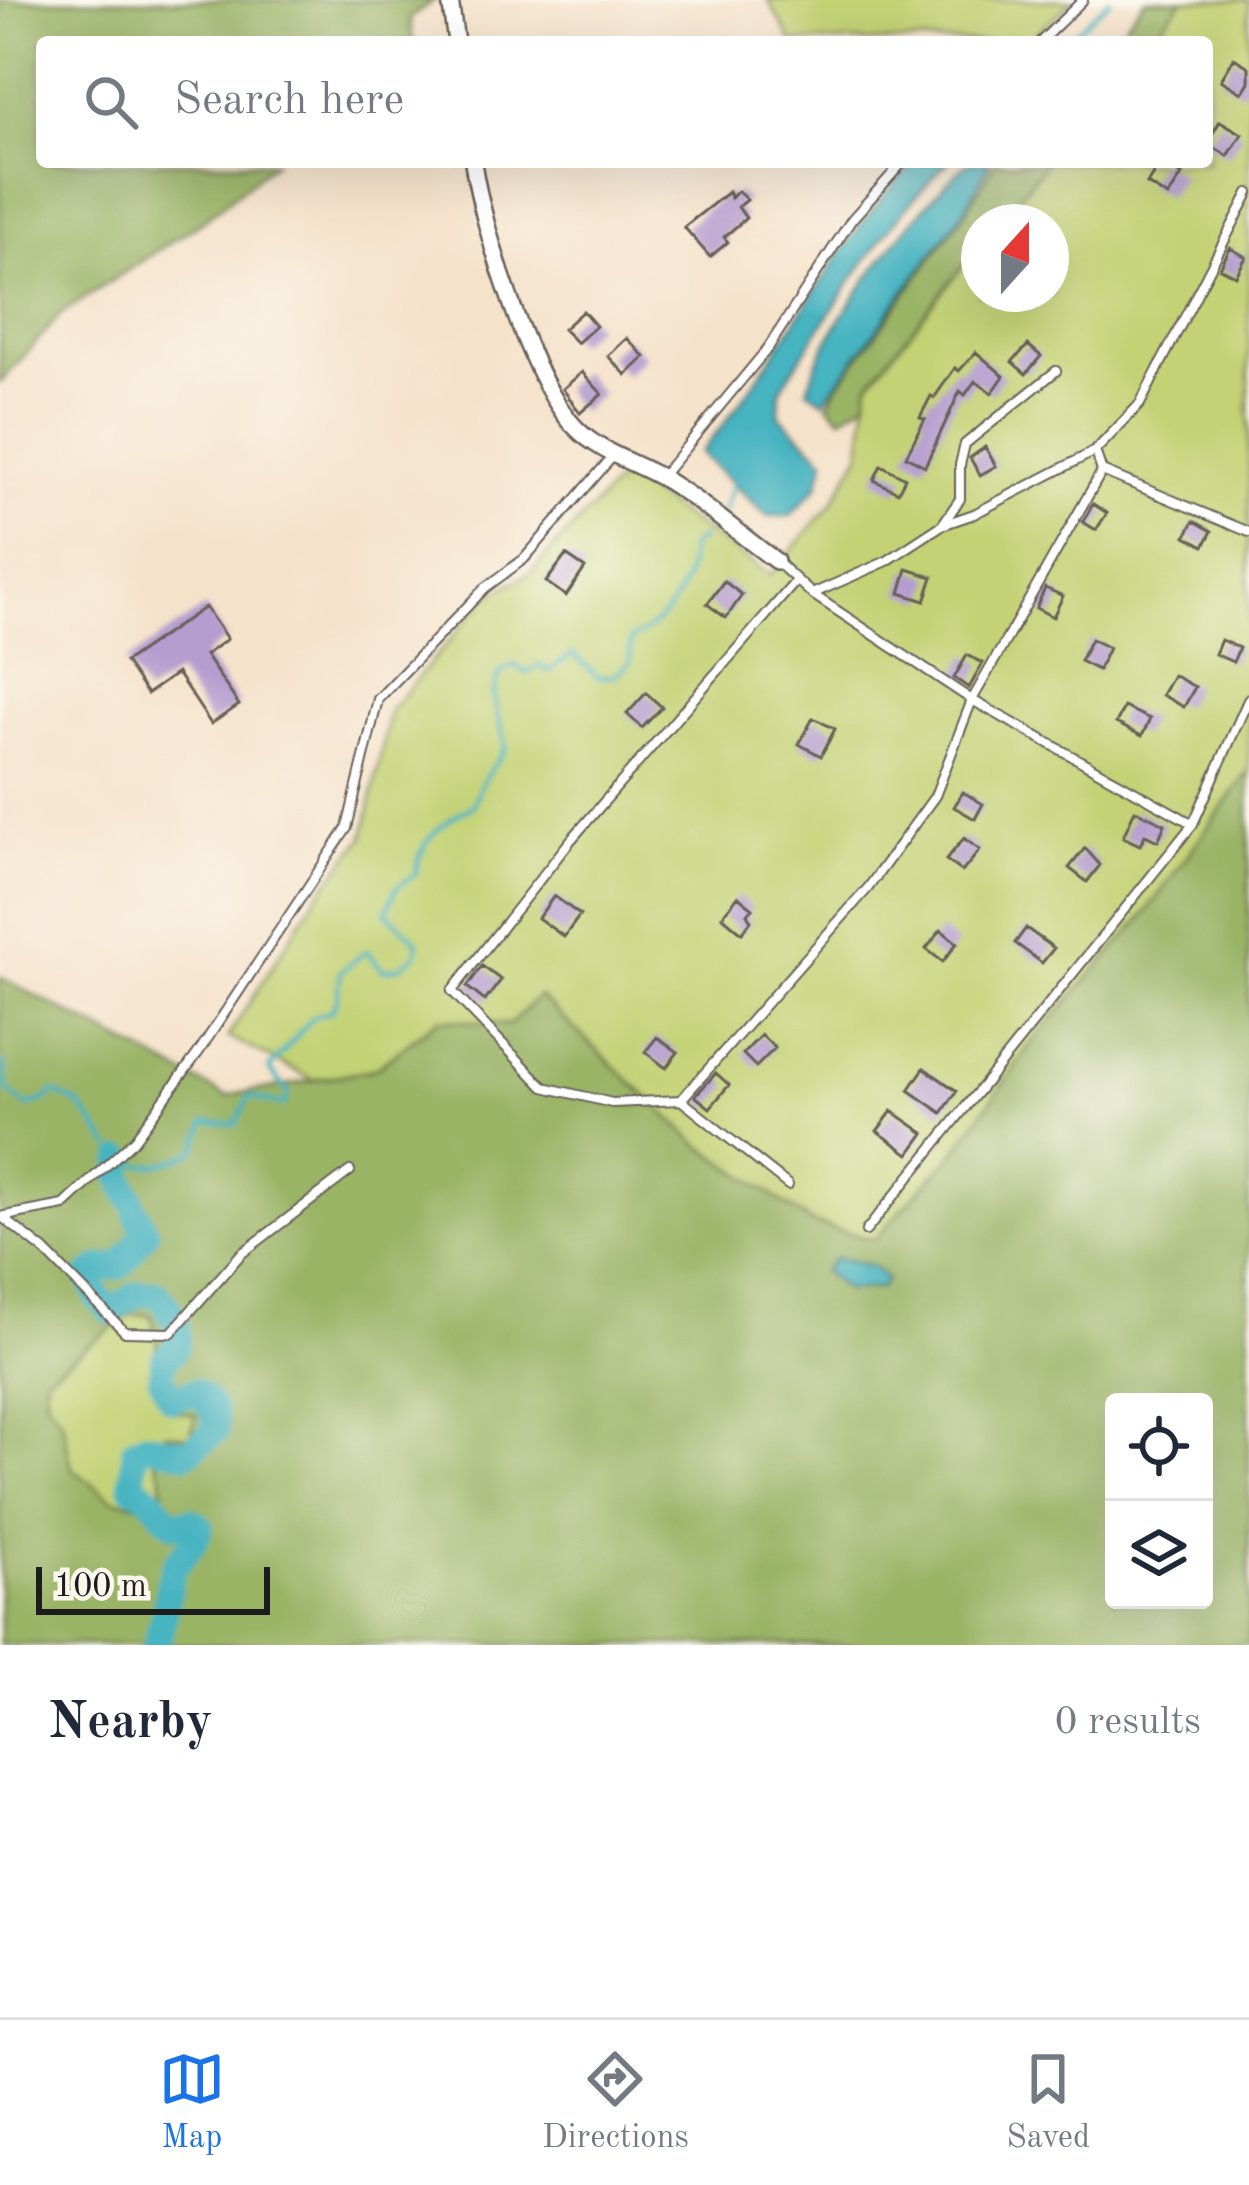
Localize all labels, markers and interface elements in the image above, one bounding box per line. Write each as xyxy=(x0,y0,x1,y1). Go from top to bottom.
search box xyxy=(36,36,1213,168)
icon: search xyxy=(78,69,144,135)
text: Search here xyxy=(174,79,404,124)
north arrow xyxy=(961,204,1069,312)
map controls xyxy=(1105,1393,1213,1609)
button: locate xyxy=(1105,1393,1213,1501)
button: layers xyxy=(1105,1501,1213,1609)
scale bar xyxy=(36,1561,270,1614)
text: 100 m xyxy=(54,1571,147,1604)
text: Nearby xyxy=(48,1698,213,1749)
text: 0 results xyxy=(1055,1703,1201,1742)
tab: Map xyxy=(159,2046,225,2159)
tab: Directions xyxy=(542,2046,689,2159)
tab: Saved xyxy=(1006,2046,1090,2159)

